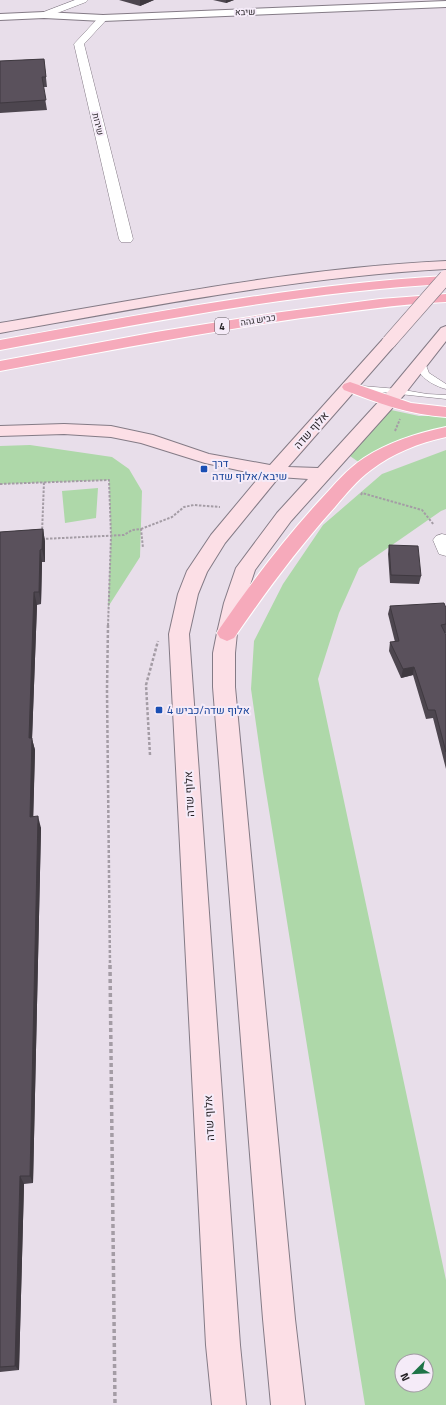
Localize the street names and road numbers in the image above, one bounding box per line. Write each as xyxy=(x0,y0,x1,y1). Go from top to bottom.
street label: שיבא xyxy=(235,5,255,18)
street label: שירות xyxy=(89,111,108,136)
street label: כביש גהה xyxy=(239,310,277,329)
road number: 4 xyxy=(215,318,229,334)
street label: אלוף שדה xyxy=(290,408,332,452)
street label: אלוף שדה xyxy=(180,771,198,817)
street label: אלוף שדה xyxy=(200,1095,218,1141)

